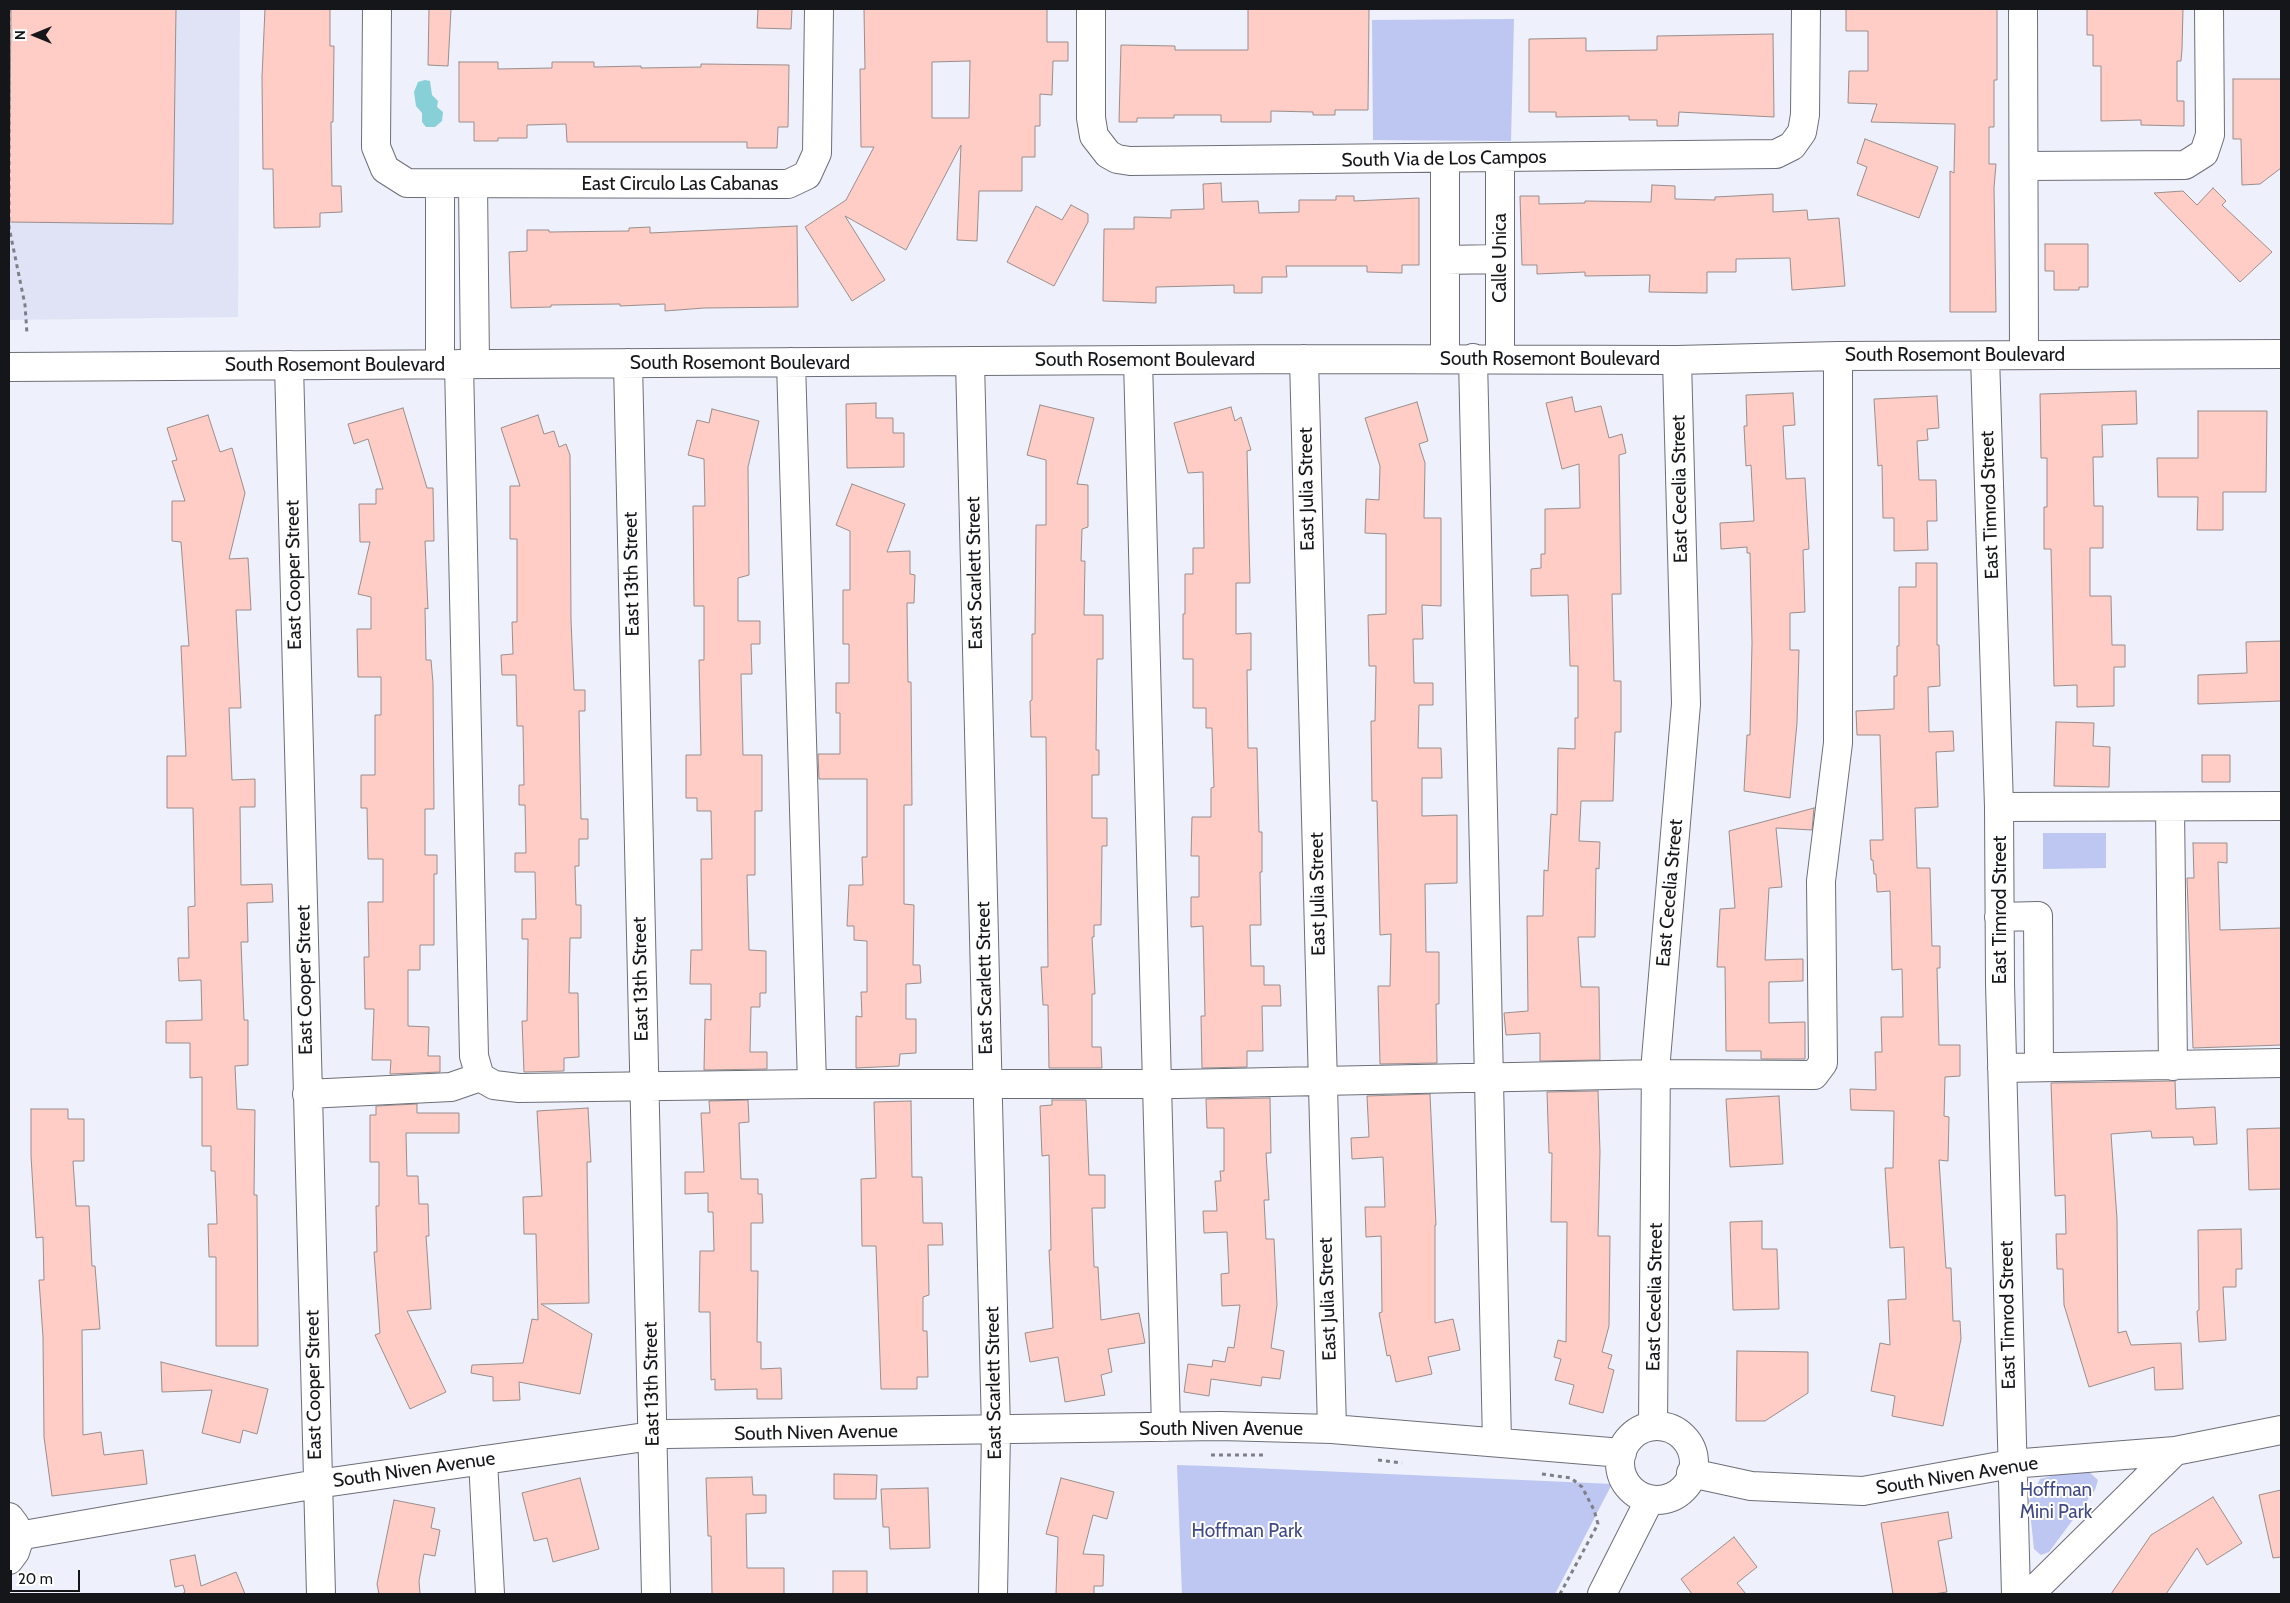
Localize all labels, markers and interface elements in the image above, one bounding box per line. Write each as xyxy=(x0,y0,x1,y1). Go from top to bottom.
north arrow xyxy=(10,10,60,60)
text: N xyxy=(11,30,29,40)
street label: South Via de Los Campos xyxy=(1341,146,1547,172)
street label: East Circulo Las Cabanas xyxy=(582,173,778,195)
street label: Calle Unica xyxy=(1489,213,1511,303)
street label: South Rosemont Boulevard xyxy=(1845,344,2065,366)
street label: South Rosemont Boulevard xyxy=(1440,348,1660,370)
street label: South Rosemont Boulevard xyxy=(1035,349,1255,371)
street label: South Rosemont Boulevard xyxy=(630,352,850,374)
street label: South Rosemont Boulevard xyxy=(225,354,445,376)
street label: East Cecelia Street xyxy=(1667,415,1693,563)
street label: East Julia Street xyxy=(1295,427,1319,551)
street label: East Timrod Street xyxy=(1976,430,2004,580)
street label: East Scarlett Street xyxy=(962,496,988,650)
street label: East Cooper Street xyxy=(281,500,307,650)
street label: East 13th Street xyxy=(620,512,644,636)
street label: East Cecelia Street xyxy=(1652,818,1688,968)
street label: East Julia Street xyxy=(1306,832,1330,956)
street label: East Timrod Street xyxy=(1989,836,2011,984)
street label: East Scarlett Street xyxy=(972,901,998,1055)
street label: East Cooper Street xyxy=(292,905,318,1055)
street label: East 13th Street xyxy=(629,917,653,1041)
street label: East Cecelia Street xyxy=(1642,1223,1668,1371)
street label: East Julia Street xyxy=(1314,1237,1342,1361)
street label: East Timrod Street xyxy=(1995,1240,2021,1390)
street label: East Scarlett Street xyxy=(981,1306,1007,1460)
street label: East Cooper Street xyxy=(301,1310,327,1460)
street label: East 13th Street xyxy=(640,1322,664,1446)
street label: South Niven Avenue xyxy=(1139,1418,1303,1440)
street label: South Niven Avenue xyxy=(734,1420,898,1446)
street label: South Niven Avenue xyxy=(331,1447,497,1493)
street label: South Niven Avenue xyxy=(1874,1452,2040,1500)
park label: Hoffman Mini Park xyxy=(2020,1479,2092,1523)
park label: Hoffman Park xyxy=(1192,1520,1302,1542)
scale bar xyxy=(12,1560,82,1592)
text: 20 m xyxy=(18,1570,53,1588)

